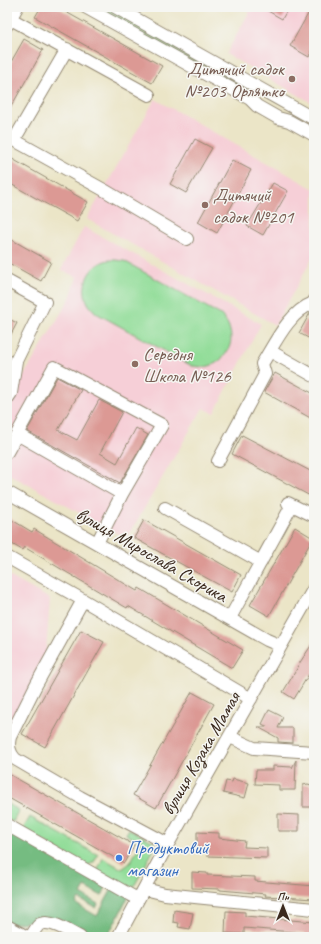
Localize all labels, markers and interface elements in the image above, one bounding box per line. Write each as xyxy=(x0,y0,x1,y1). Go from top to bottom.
place label: Дитячий садок №203 Орлятко xyxy=(185,57,286,103)
marker: Дитячий садок №203 Орлятко xyxy=(287,74,297,84)
place label: Дитячий садок №201 xyxy=(213,183,295,229)
marker: Дитячий садок №201 xyxy=(200,200,210,210)
place label: Середня Школа №126 xyxy=(143,342,232,388)
marker: Середня Школа №126 xyxy=(130,359,140,369)
street label: вулиця Мирослава Скорика xyxy=(72,502,233,609)
street label: вулиця Козака Мамая xyxy=(156,686,247,819)
place label: Продуктовий магазин xyxy=(127,836,210,882)
marker: Продуктовий магазин xyxy=(114,853,124,863)
north arrow xyxy=(263,886,303,926)
text: Пн xyxy=(277,889,290,903)

